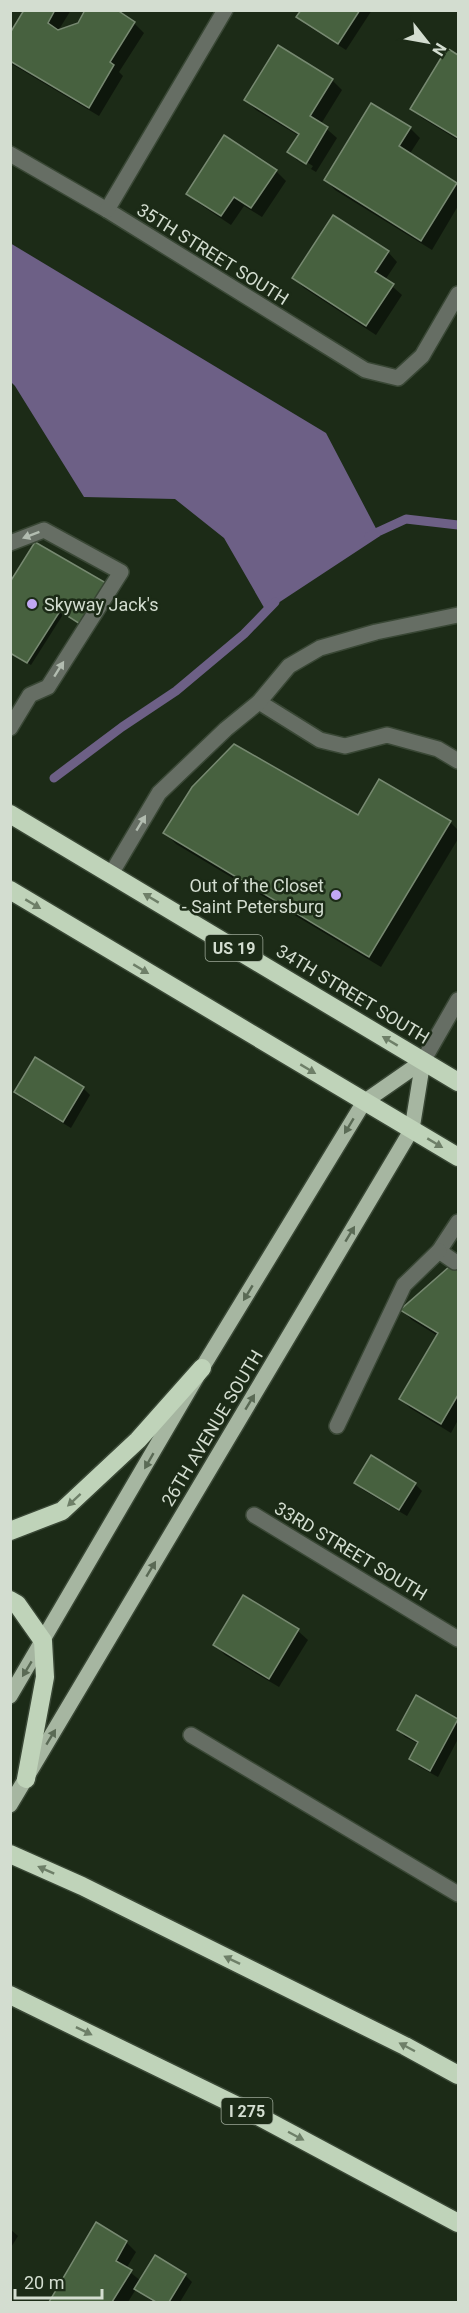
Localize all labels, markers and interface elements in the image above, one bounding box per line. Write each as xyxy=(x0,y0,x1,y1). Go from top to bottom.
north arrow xyxy=(397,12,457,72)
text: N xyxy=(428,40,450,59)
street label: 35TH STREET SOUTH xyxy=(133,199,293,309)
one-way arrow xyxy=(22,531,40,540)
place label: Skyway Jack's xyxy=(44,594,159,615)
marker: Skyway Jack's xyxy=(25,597,39,611)
one-way arrow xyxy=(54,661,65,677)
one-way arrow xyxy=(135,815,146,831)
place label: Out of the Closet - Saint Petersburg xyxy=(182,875,324,917)
marker: Out of the Closet - Saint Petersburg xyxy=(329,888,343,902)
one-way arrow xyxy=(143,892,159,903)
one-way arrow xyxy=(25,898,41,909)
road number: US 19 xyxy=(206,935,262,961)
street label: 34TH STREET SOUTH xyxy=(273,940,433,1048)
one-way arrow xyxy=(133,963,149,974)
one-way arrow xyxy=(381,1036,398,1046)
one-way arrow xyxy=(300,1063,316,1074)
one-way arrow xyxy=(344,1118,355,1134)
one-way arrow xyxy=(427,1138,444,1148)
one-way arrow xyxy=(344,1226,355,1242)
one-way arrow xyxy=(243,1285,254,1301)
street label: 26TH AVENUE SOUTH xyxy=(157,1346,267,1510)
one-way arrow xyxy=(245,1394,256,1410)
one-way arrow xyxy=(143,1453,154,1469)
one-way arrow xyxy=(66,1493,81,1507)
street label: 33RD STREET SOUTH xyxy=(271,1497,431,1605)
one-way arrow xyxy=(145,1561,156,1577)
one-way arrow xyxy=(22,1661,32,1678)
one-way arrow xyxy=(46,1729,57,1745)
one-way arrow xyxy=(37,1865,55,1875)
one-way arrow xyxy=(224,1956,241,1965)
one-way arrow xyxy=(76,2026,93,2036)
one-way arrow xyxy=(398,2042,415,2052)
road number: I 275 xyxy=(222,2098,272,2124)
one-way arrow xyxy=(288,2132,305,2141)
scale bar xyxy=(15,2262,102,2300)
text: 20 m xyxy=(24,2272,64,2293)

